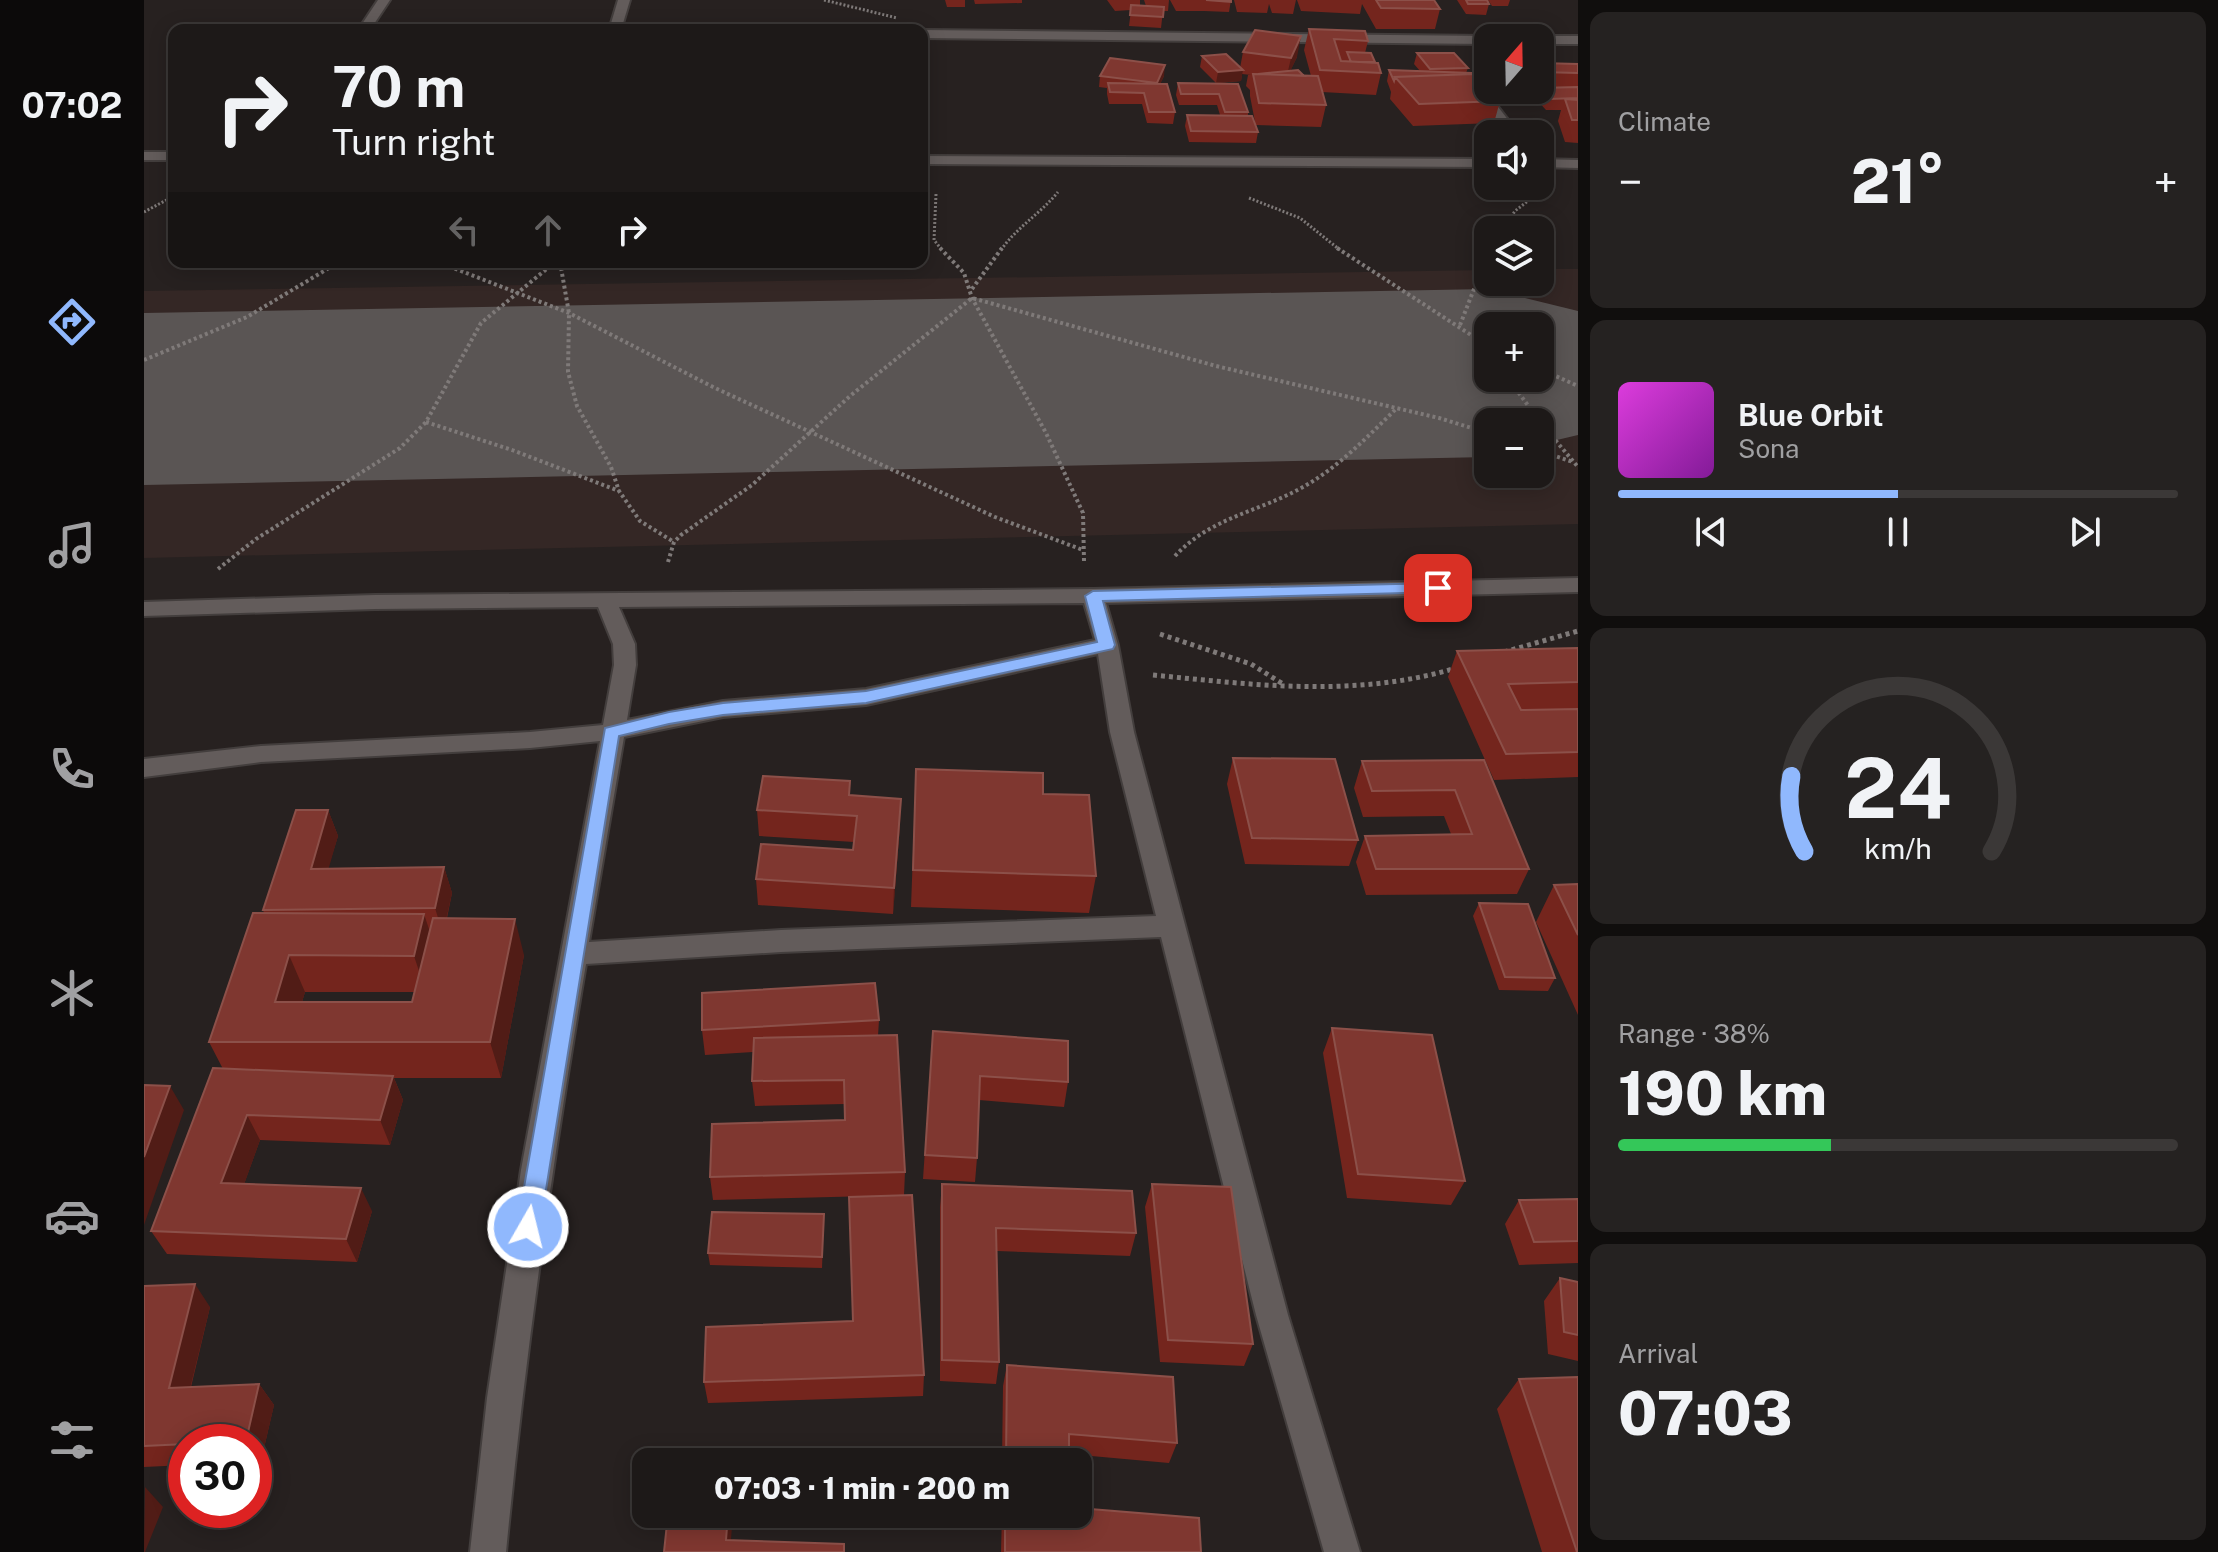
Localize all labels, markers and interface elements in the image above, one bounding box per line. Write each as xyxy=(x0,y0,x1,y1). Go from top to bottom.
north arrow xyxy=(1474,24,1554,104)
map controls xyxy=(1474,24,1554,488)
text: 70 m xyxy=(332,54,465,120)
icon: right xyxy=(200,56,304,160)
text: 07:02 xyxy=(22,84,122,126)
text: Climate xyxy=(1618,106,1711,137)
button: sound xyxy=(1474,120,1554,200)
text: Turn right xyxy=(332,121,495,163)
text: 21° xyxy=(1851,146,1945,217)
text: − xyxy=(1618,156,1642,208)
text: + xyxy=(2154,156,2178,208)
icon: left xyxy=(442,208,486,252)
icon: ahead xyxy=(526,208,570,252)
icon: right xyxy=(610,208,654,252)
button: layers xyxy=(1474,216,1554,296)
icon: directions xyxy=(44,294,100,350)
button: + xyxy=(1474,312,1554,392)
text: Blue Orbit xyxy=(1738,397,1884,433)
button: − xyxy=(1474,408,1554,488)
text: Sona xyxy=(1738,433,1799,464)
icon: previous xyxy=(1689,510,1733,554)
icon: pause xyxy=(1876,510,1920,554)
icon: next xyxy=(2063,510,2107,554)
icon: music xyxy=(44,517,100,573)
pin xyxy=(1404,554,1472,622)
icon: arrive xyxy=(1416,566,1460,610)
text: 24 xyxy=(1844,739,1952,837)
icon: phone xyxy=(44,741,100,797)
text: km/h xyxy=(1864,832,1932,865)
icon: climate xyxy=(44,965,100,1021)
text: Range · 38% xyxy=(1618,1018,1770,1049)
text: 190 km xyxy=(1618,1058,1827,1129)
position arrow xyxy=(486,1185,570,1269)
icon: car xyxy=(44,1188,100,1244)
text: Arrival xyxy=(1618,1338,1698,1369)
text: 07:03 xyxy=(1618,1378,1793,1449)
icon: filters xyxy=(44,1412,100,1468)
speed limit sign: 30 xyxy=(168,1424,272,1528)
text: 07:03 · 1 min · 200 m xyxy=(714,1470,1010,1506)

